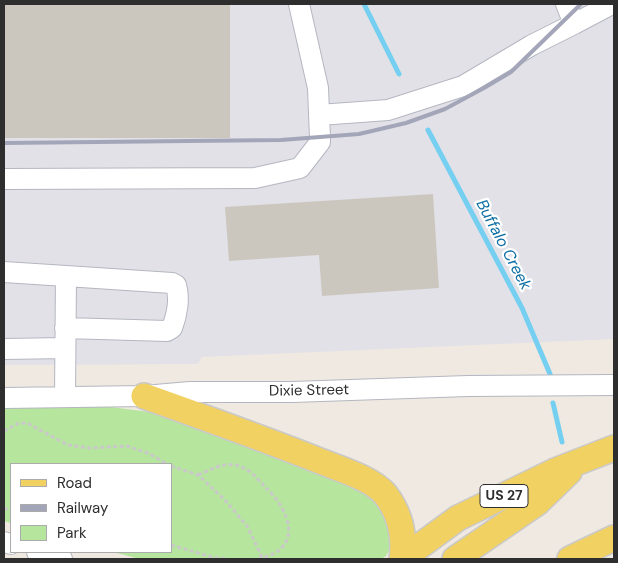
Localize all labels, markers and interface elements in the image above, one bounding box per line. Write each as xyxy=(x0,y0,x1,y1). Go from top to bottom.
water label: Buffalo Creek xyxy=(471,196,535,294)
street label: Dixie Street xyxy=(269,381,349,401)
legend xyxy=(10,463,172,553)
text: Road xyxy=(57,473,92,493)
road number: US 27 xyxy=(480,484,528,508)
text: Railway xyxy=(57,498,108,518)
text: Park xyxy=(57,523,87,543)

